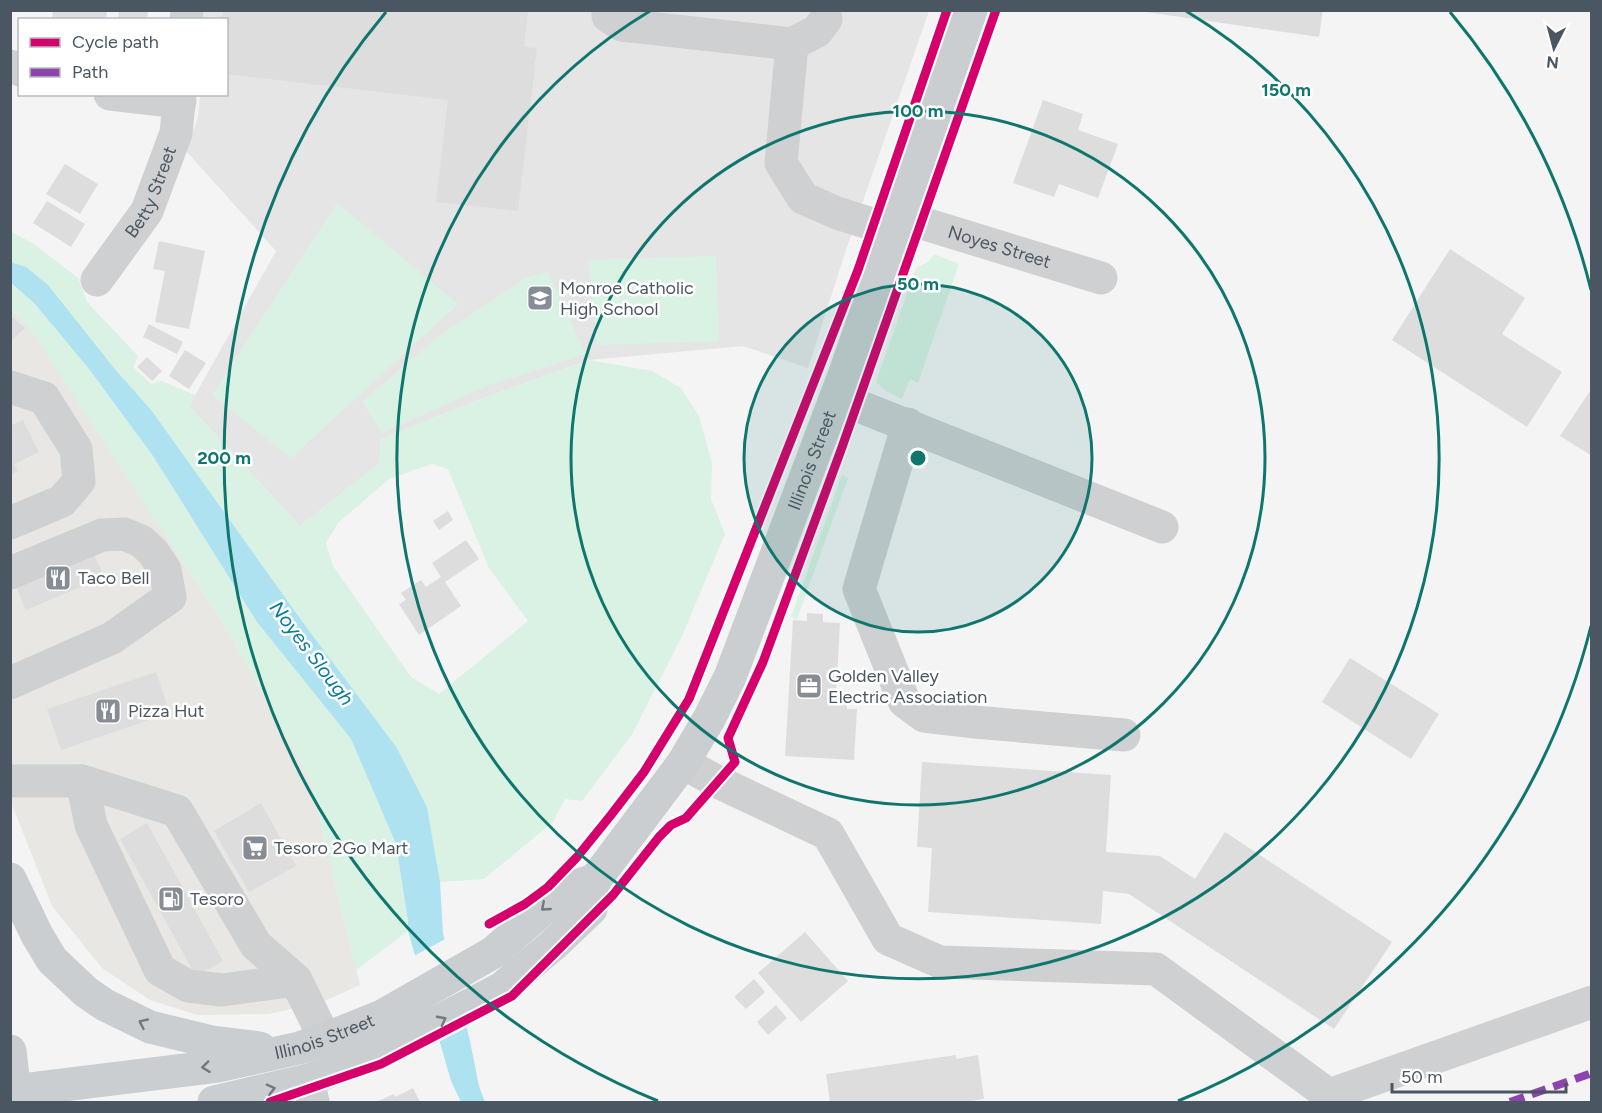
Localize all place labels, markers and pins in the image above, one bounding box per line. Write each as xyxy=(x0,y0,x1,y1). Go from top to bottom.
place label: Monroe Catholic High School xyxy=(560,277,694,320)
school or university icon: Monroe Catholic High School xyxy=(525,283,555,313)
centre of rings xyxy=(908,448,928,468)
restaurant icon: Taco Bell xyxy=(43,563,73,593)
place label: Taco Bell xyxy=(78,567,149,589)
place label: Golden Valley Electric Association xyxy=(828,665,987,708)
office icon: Golden Valley Electric Association xyxy=(794,671,824,701)
restaurant icon: Pizza Hut xyxy=(93,696,123,726)
place label: Pizza Hut xyxy=(128,700,204,722)
supermarket icon: Tesoro 2Go Mart xyxy=(240,833,270,863)
place label: Tesoro 2Go Mart xyxy=(274,837,409,859)
fuel station icon: Tesoro xyxy=(156,884,186,914)
place label: Tesoro xyxy=(190,888,244,910)

